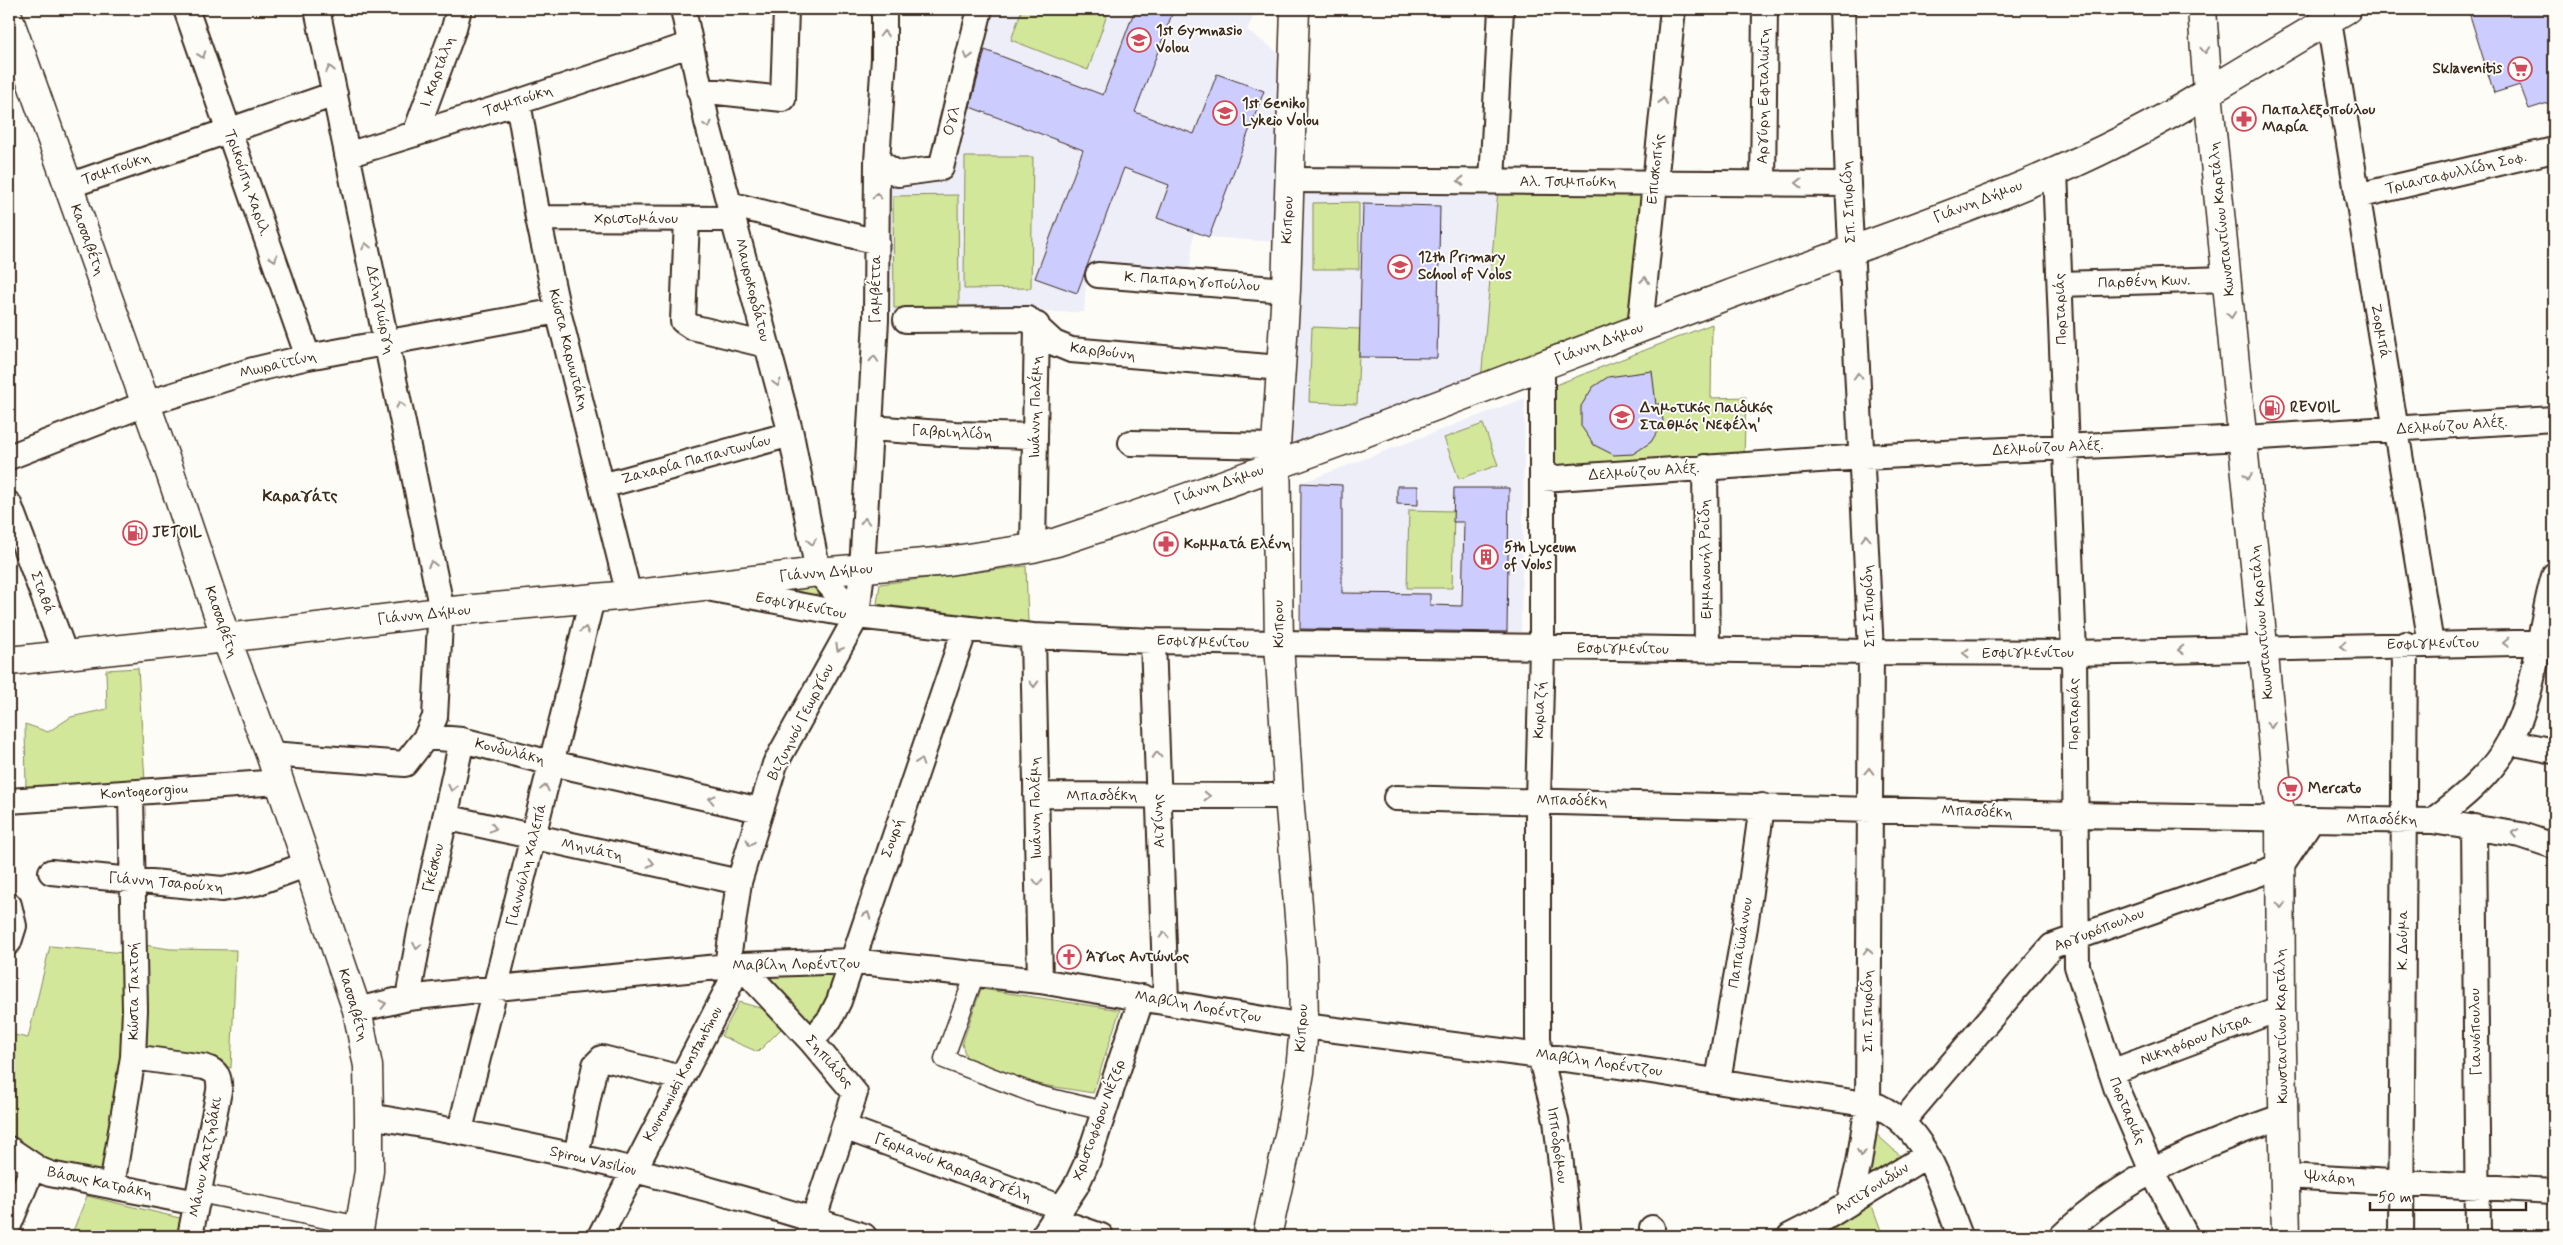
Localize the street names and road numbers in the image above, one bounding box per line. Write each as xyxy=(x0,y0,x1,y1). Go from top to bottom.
street label: Αργύρη Εφταλιώτη xyxy=(1753,28,1775,164)
street label: Ι. Καρτάλη xyxy=(416,33,460,110)
street label: Τσιμπούκη xyxy=(481,80,555,122)
street label: Ογλ xyxy=(939,103,965,138)
street label: Τρικούπη Χαριλ. xyxy=(219,127,275,239)
street label: Επισκοπής xyxy=(1642,132,1670,205)
street label: Κωνσταντίνου Καρτάλη xyxy=(2204,140,2240,297)
street label: Τριανταφυλλίδη Σοφ. xyxy=(2383,147,2529,199)
street label: Τσιμπούκη xyxy=(79,148,153,190)
street label: Σπ. Σπυρίδη xyxy=(1837,160,1861,244)
street label: Αλ. Τσιμπούκη xyxy=(1519,172,1617,192)
street label: Γιάννη Δήμου xyxy=(1931,176,2026,228)
street label: Κύπρου xyxy=(1277,195,1299,244)
street label: Κασσαβέτη xyxy=(65,202,109,279)
street label: Χριστομάνου xyxy=(594,209,678,229)
street label: Μαυροκορδάτου xyxy=(730,236,775,344)
street label: Γαμβέττα xyxy=(865,254,887,323)
street label: Δεληγιώργη xyxy=(361,264,399,357)
street label: Κ. Παπαρηγοπούλου xyxy=(1124,267,1261,297)
street label: Παρθένη Κων. xyxy=(2097,270,2191,294)
street label: Πορταριάς xyxy=(2050,272,2072,345)
street label: Κώστα Καρυωτάκη xyxy=(543,287,593,413)
street label: Ζορμπά xyxy=(2365,302,2395,361)
street label: Γιάννη Δήμου xyxy=(1552,318,1647,370)
street label: Καρβούνη xyxy=(1069,338,1137,366)
street label: Μωραϊτίνη xyxy=(238,346,318,384)
street label: Ιωάννη Πολέμη xyxy=(1025,355,1047,459)
street label: Δελμούζου Αλέξ. xyxy=(2396,412,2508,440)
street label: Γαβριηλίδη xyxy=(911,421,993,445)
street label: Ζαχαρία Παπαντωνίου xyxy=(619,430,773,490)
street label: Δελμούζου Αλέξ. xyxy=(1992,435,2104,461)
street label: Δελμούζου Αλέξ. xyxy=(1588,458,1700,486)
street label: Γιάννη Δήμου xyxy=(1171,460,1267,510)
street label: Εμμανουήλ Ροΐδη xyxy=(1695,499,1717,619)
street label: Κωνσταντίνου Καρτάλη xyxy=(2245,544,2279,700)
street label: Γιάννη Δήμου xyxy=(778,559,874,587)
street label: Σπ. Σπυρίδη xyxy=(1858,564,1880,648)
street label: Σταθά xyxy=(25,569,59,618)
street label: Κασσαβέτη xyxy=(199,583,243,661)
street label: Εσφιγμενίτου xyxy=(754,587,848,625)
street label: Γιάννη Δήμου xyxy=(376,600,472,630)
street label: Κύπρου xyxy=(1269,600,1289,648)
street label: Εσφιγμενίτου xyxy=(1157,630,1249,654)
street label: Εσφιγμενίτου xyxy=(2387,633,2479,655)
street label: Εσφιγμενίτου xyxy=(1577,638,1669,660)
street label: Εσφιγμενίτου xyxy=(1982,643,2074,663)
street label: Βιζυηνού Γεωργίου xyxy=(763,660,839,784)
street label: Πορταριάς xyxy=(2064,678,2084,750)
street label: Κυριαζή xyxy=(1529,681,1551,739)
street label: Κονδυλάκη xyxy=(473,734,547,770)
street label: Ιωάννη Πολέμη xyxy=(1025,756,1047,860)
street label: Kontogeorgiou xyxy=(100,779,189,806)
street label: Μπασδέκη xyxy=(1066,786,1138,806)
street label: Μπασδέκη xyxy=(1536,790,1608,812)
street label: Αιγίνης xyxy=(1148,793,1170,848)
street label: Γιαννούλη Χαλεπά xyxy=(502,801,552,928)
street label: Μπασδέκη xyxy=(1941,801,2013,823)
street label: Μπασδέκη xyxy=(2346,809,2418,831)
street label: Σουρή xyxy=(877,815,909,860)
street label: Μηνιάτη xyxy=(559,834,625,866)
street label: Γκέσκου xyxy=(419,841,449,894)
street label: Γιάννη Τσαρούχη xyxy=(107,868,225,898)
street label: Παπαϊωάννου xyxy=(1724,896,1758,990)
street label: Αργυρόπουλου xyxy=(2051,903,2147,956)
street label: Κ. Δούμα xyxy=(2393,909,2413,970)
street label: Κώστα Ταχτσή xyxy=(124,942,144,1040)
street label: Κωνσταντίνου Καρτάλη xyxy=(2271,948,2293,1104)
street label: Μαβίλη Λορέντζου xyxy=(732,954,860,976)
street label: Κασσαβέτη xyxy=(333,966,373,1044)
street label: Σπ. Σπυρίδη xyxy=(1858,969,1878,1052)
street label: Μαβίλη Λορέντζου xyxy=(1133,986,1263,1028)
street label: Γιαννόπουλου xyxy=(2465,988,2487,1076)
street label: Kourounioti Konstantinou xyxy=(639,1003,727,1145)
street label: Κύπρου xyxy=(1291,1003,1313,1052)
street label: Νικηφόρου Λύτρα xyxy=(2137,1009,2255,1070)
street label: Σηπιάδος xyxy=(800,1031,858,1093)
street label: Μαβίλη Λορέντζου xyxy=(1534,1044,1664,1082)
street label: Χριστοφόρου Νέζερ xyxy=(1068,1057,1130,1183)
street label: Πορταριάς xyxy=(2104,1074,2150,1148)
street label: Μάνου Χατζηδάκι xyxy=(185,1094,228,1219)
street label: Ιπποδρόμου xyxy=(1542,1105,1572,1185)
street label: Γερμανού Καραβαγγέλη xyxy=(871,1129,1035,1207)
street label: Spirou Vasiliou xyxy=(548,1141,638,1181)
street label: Αντιγονιδών xyxy=(1831,1158,1913,1220)
street label: Βάσως Κατράκη xyxy=(45,1162,155,1204)
street label: Ψυχάρη xyxy=(2303,1166,2356,1190)

